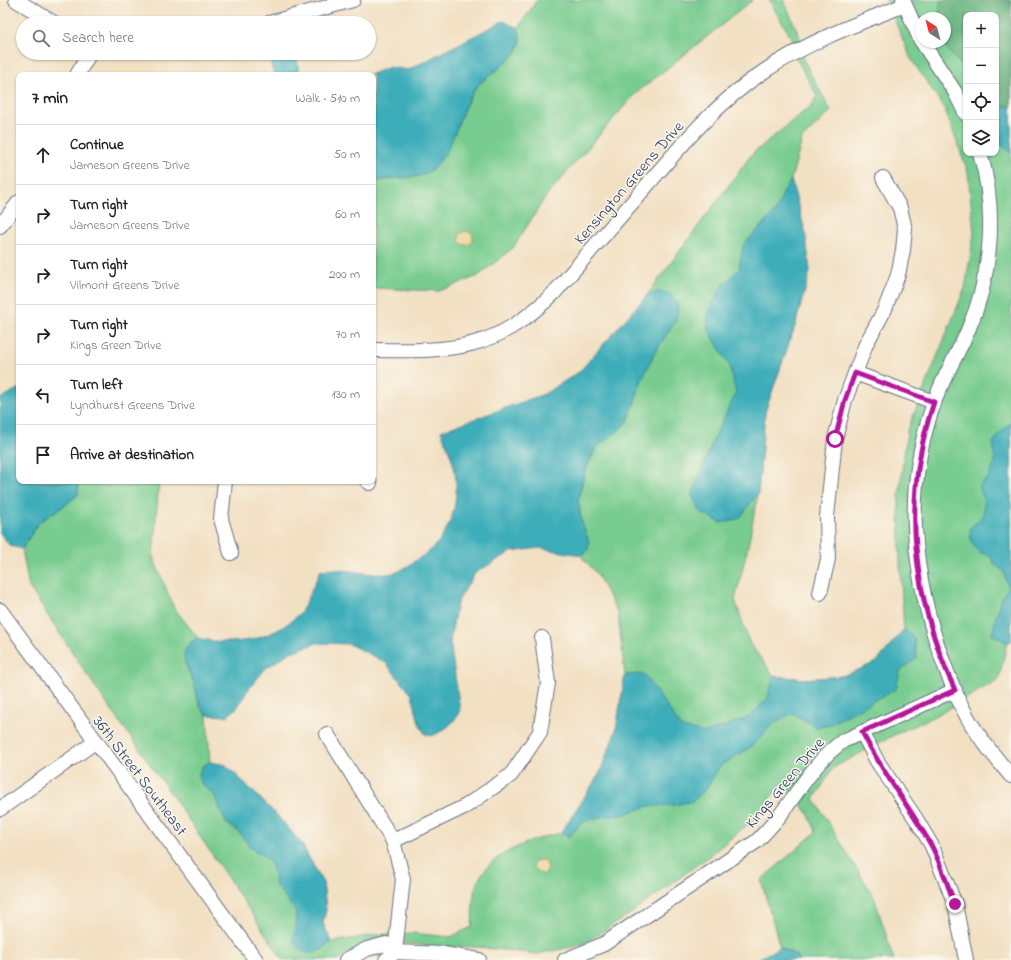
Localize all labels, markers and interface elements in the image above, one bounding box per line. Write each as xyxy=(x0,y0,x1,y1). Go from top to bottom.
north arrow xyxy=(915,12,951,48)
map controls xyxy=(963,12,999,156)
button: + xyxy=(963,12,999,48)
search box xyxy=(16,16,376,60)
icon: search xyxy=(30,27,52,49)
text: Search here xyxy=(62,27,134,49)
button: − xyxy=(963,48,999,84)
button: locate xyxy=(963,84,999,120)
text: 7 min xyxy=(32,86,68,111)
text: Walk · 510 m xyxy=(295,89,360,108)
street label: Kensington Greens Drive xyxy=(569,115,691,251)
button: layers xyxy=(963,120,999,156)
text: Continue xyxy=(70,134,124,156)
icon: ahead xyxy=(32,144,54,166)
text: 50 m xyxy=(334,145,360,164)
text: Jameson Greens Drive xyxy=(70,156,190,175)
text: Turn right xyxy=(70,194,128,216)
icon: right xyxy=(32,204,54,226)
text: 60 m xyxy=(335,205,360,224)
text: Jameson Greens Drive xyxy=(70,216,190,235)
text: Turn right xyxy=(70,254,128,276)
icon: right xyxy=(32,264,54,286)
text: 200 m xyxy=(329,265,360,284)
text: Vilmont Greens Drive xyxy=(70,276,179,295)
text: Turn right xyxy=(70,314,128,336)
icon: right xyxy=(32,324,54,346)
text: 70 m xyxy=(336,325,360,344)
text: Kings Green Drive xyxy=(70,336,161,355)
text: Turn left xyxy=(70,374,123,396)
icon: left xyxy=(32,384,54,406)
text: 130 m xyxy=(332,385,360,404)
text: Lyndhurst Greens Drive xyxy=(70,396,195,415)
route start xyxy=(826,430,844,448)
icon: arrive xyxy=(32,444,54,466)
text: Arrive at destination xyxy=(70,444,194,466)
street label: 36th Street Southeast xyxy=(86,711,193,842)
street label: Kings Green Drive xyxy=(740,732,831,834)
route end xyxy=(946,895,964,913)

